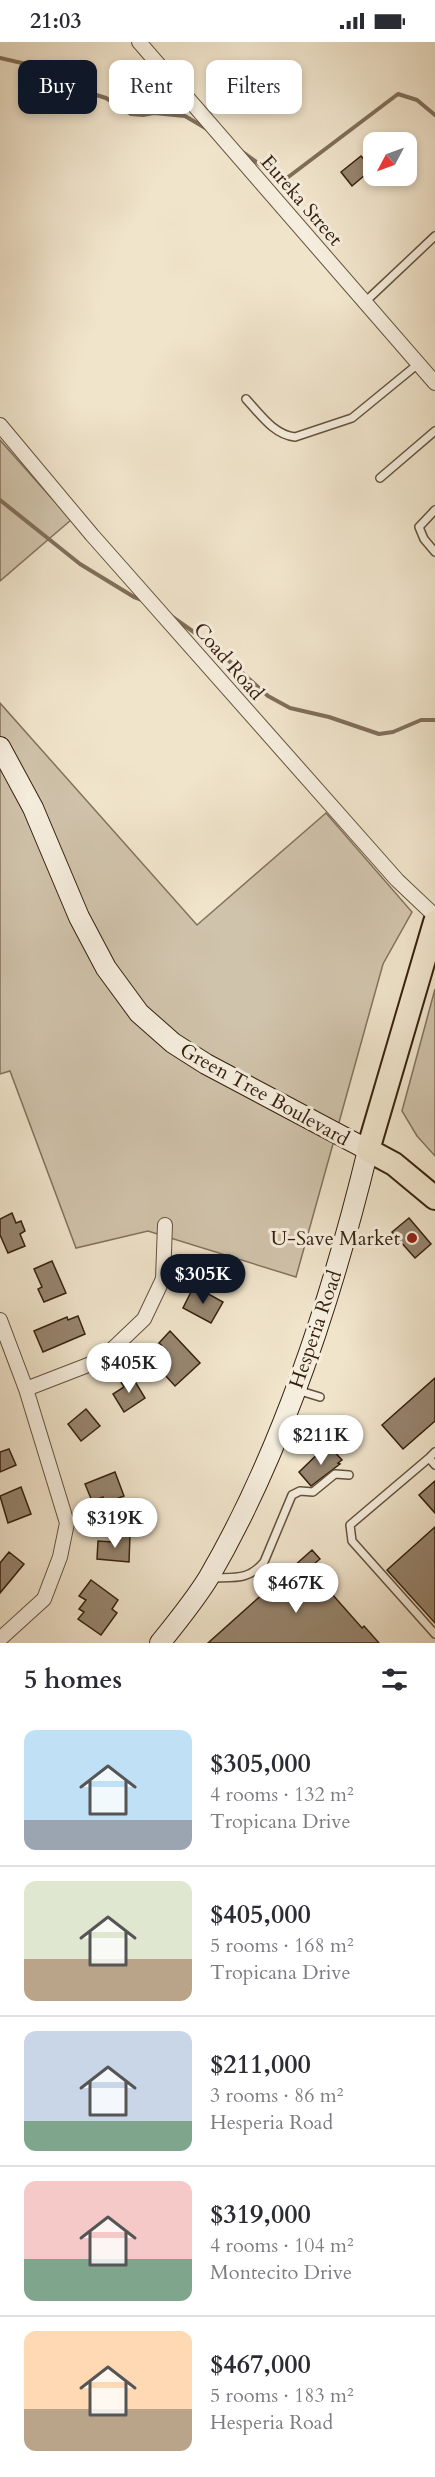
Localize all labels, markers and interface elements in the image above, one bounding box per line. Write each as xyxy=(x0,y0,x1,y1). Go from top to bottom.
text: 21:03 xyxy=(30,6,81,36)
chip: Buy xyxy=(18,60,97,114)
chip: Rent xyxy=(109,60,194,114)
chip: Filters xyxy=(206,60,302,114)
north arrow xyxy=(363,132,417,186)
map controls xyxy=(363,132,417,186)
street label: Eureka Street xyxy=(255,149,349,252)
street label: Coad Road xyxy=(187,617,270,706)
street label: Green Tree Boulevard xyxy=(175,1037,355,1152)
place label: U-Save Market xyxy=(271,1225,401,1252)
marker: U-Save Market xyxy=(405,1231,419,1245)
pin: $305K xyxy=(161,1254,245,1305)
text: $305K xyxy=(174,1260,232,1287)
street label: Hesperia Road xyxy=(283,1266,348,1392)
pin: $405K xyxy=(87,1343,171,1394)
text: $405K xyxy=(100,1349,158,1376)
pin: $211K xyxy=(279,1415,363,1466)
text: $211K xyxy=(292,1421,350,1448)
pin: $319K xyxy=(73,1498,157,1549)
text: $319K xyxy=(86,1504,144,1531)
pin: $467K xyxy=(254,1563,338,1614)
text: $467K xyxy=(267,1569,325,1596)
text: 5 homes xyxy=(24,1662,122,1697)
icon: filters xyxy=(378,1663,411,1696)
text: $305,000 xyxy=(210,1746,311,1781)
icon: home xyxy=(72,1754,144,1826)
text: 4 rooms · 132 m² xyxy=(210,1781,354,1808)
text: Tropicana Drive xyxy=(210,1808,351,1835)
text: $405,000 xyxy=(210,1897,311,1932)
icon: home xyxy=(72,1905,144,1977)
text: 5 rooms · 168 m² xyxy=(210,1932,354,1959)
text: Tropicana Drive xyxy=(210,1959,351,1986)
text: $211,000 xyxy=(210,2047,311,2082)
icon: home xyxy=(72,2055,144,2127)
text: 3 rooms · 86 m² xyxy=(210,2082,343,2109)
text: Hesperia Road xyxy=(210,2109,333,2136)
text: $319,000 xyxy=(210,2197,311,2232)
icon: home xyxy=(72,2205,144,2277)
text: 4 rooms · 104 m² xyxy=(210,2232,354,2259)
text: Montecito Drive xyxy=(210,2259,352,2286)
text: $467,000 xyxy=(210,2347,311,2382)
icon: home xyxy=(72,2355,144,2427)
text: 5 rooms · 183 m² xyxy=(210,2382,354,2409)
text: Hesperia Road xyxy=(210,2409,333,2436)

